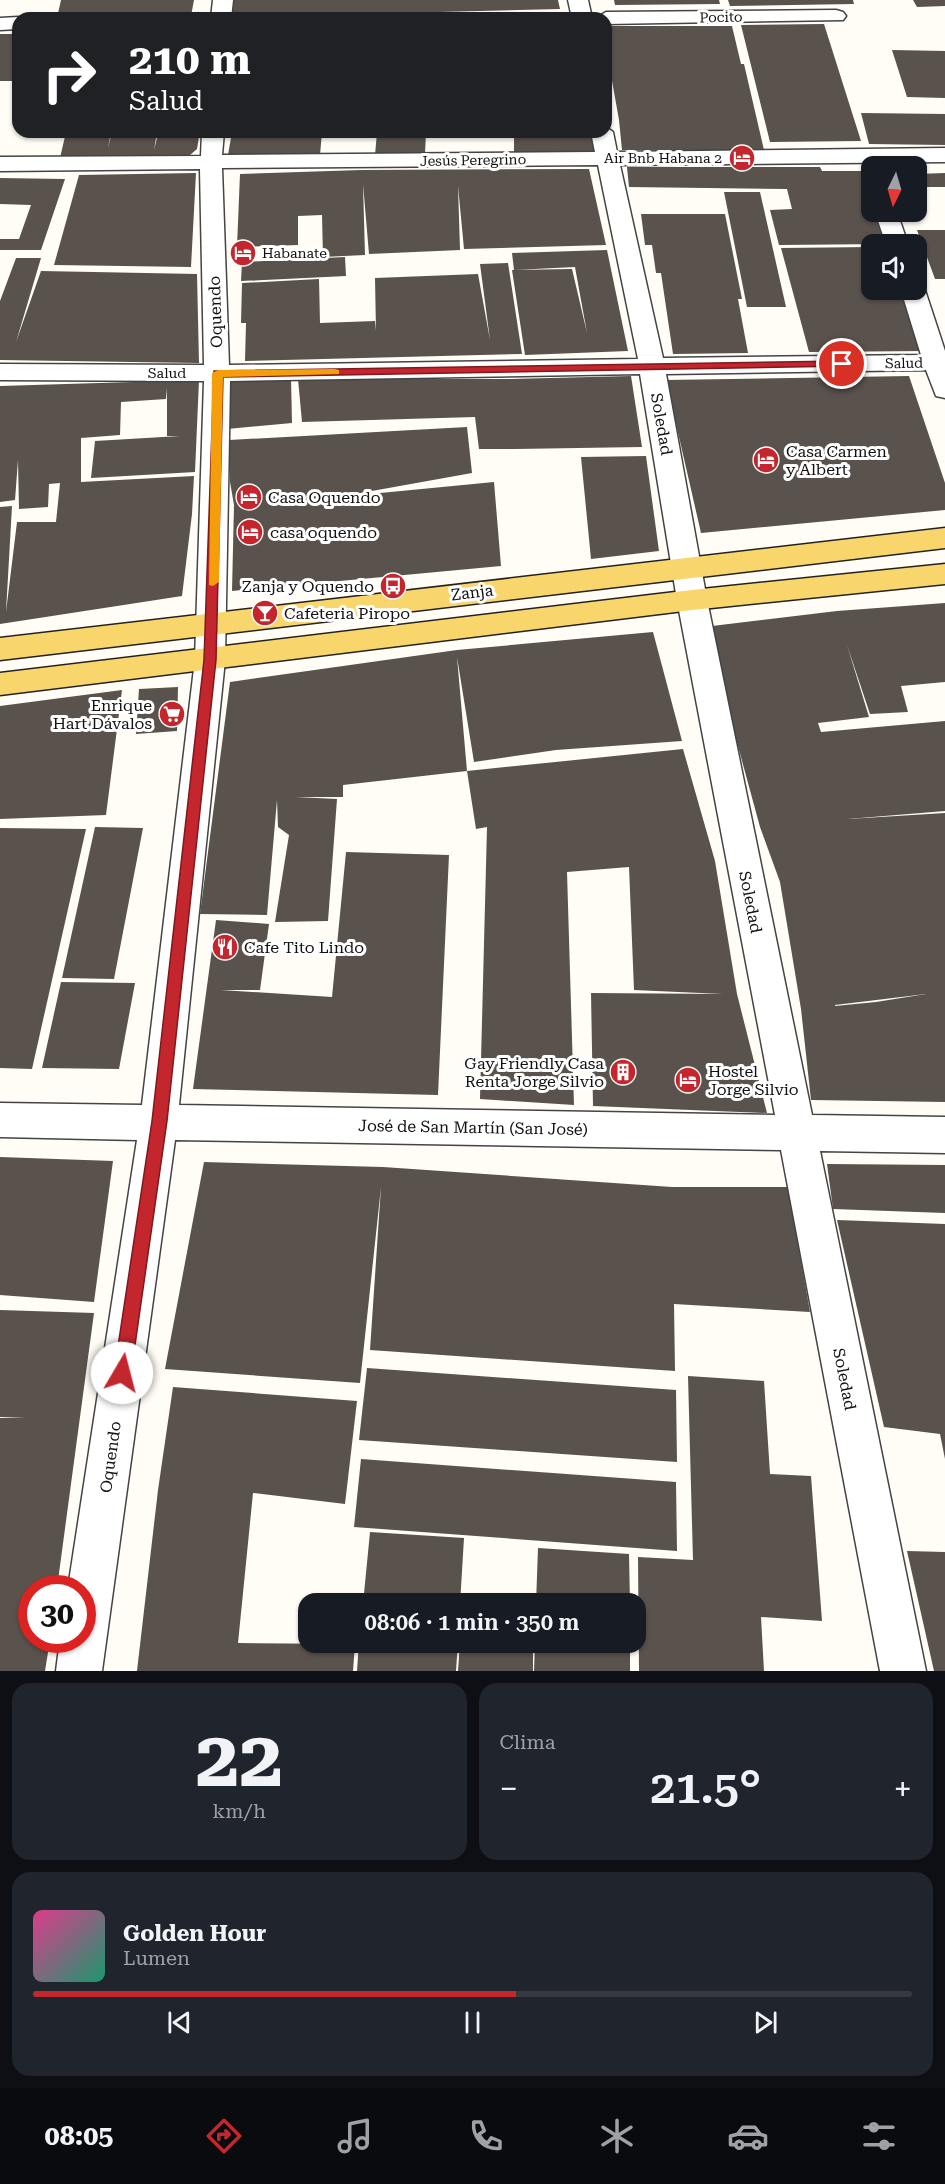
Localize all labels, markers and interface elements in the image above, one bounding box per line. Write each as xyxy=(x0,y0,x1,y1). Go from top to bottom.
street label: Pocito xyxy=(699,9,743,25)
text: 210 m xyxy=(129,35,251,84)
icon: right xyxy=(30,36,108,114)
text: Salud xyxy=(129,85,203,117)
hotel icon: Air Bnb Habana 2 xyxy=(727,143,757,173)
place label: Air Bnb Habana 2 xyxy=(604,150,722,166)
street label: Jesús Peregrino xyxy=(420,151,526,169)
north arrow xyxy=(861,156,927,222)
map controls xyxy=(861,156,927,300)
button: sound xyxy=(861,234,927,300)
hotel icon: Habanate xyxy=(228,238,258,268)
place label: Habanate xyxy=(262,245,327,261)
street label: Oquendo xyxy=(205,275,226,348)
pin xyxy=(816,338,867,389)
icon: arrive xyxy=(825,347,858,380)
street label: Salud xyxy=(885,355,923,371)
street label: Salud xyxy=(148,365,186,381)
street label: Soledad xyxy=(647,391,676,457)
place label: Casa Carmen y Albert xyxy=(786,442,887,479)
hotel icon: Casa Carmen y Albert xyxy=(751,445,781,475)
hotel icon: Casa Oquendo xyxy=(234,482,264,512)
place label: Casa Oquendo xyxy=(268,488,381,507)
hotel icon: casa oquendo xyxy=(235,517,265,547)
place label: casa oquendo xyxy=(270,523,377,542)
bus stop icon: Zanja y Oquendo xyxy=(378,571,408,601)
place label: Zanja y Oquendo xyxy=(242,577,374,596)
street label: Zanja xyxy=(450,580,495,605)
bar icon: Cafeteria Piropo xyxy=(250,598,280,628)
place label: Cafeteria Piropo xyxy=(284,604,410,623)
place label: Enrique Hart Dávalos xyxy=(53,696,152,733)
supermarket icon: Enrique Hart Dávalos xyxy=(157,699,187,729)
street label: Soledad xyxy=(735,869,766,935)
restaurant icon: Cafe Tito Lindo xyxy=(210,932,240,962)
place label: Cafe Tito Lindo xyxy=(244,938,364,957)
place label: Gay Friendly Casa Renta Jorge Silvio xyxy=(464,1054,604,1091)
building icon: Gay Friendly Casa Renta Jorge Silvio xyxy=(608,1057,638,1087)
place label: Hostel Jorge Silvio xyxy=(708,1062,799,1099)
hotel icon: Hostel Jorge Silvio xyxy=(673,1065,703,1095)
street label: José de San Martín (San José) xyxy=(358,1116,588,1139)
position arrow xyxy=(90,1341,154,1405)
street label: Soledad xyxy=(829,1346,860,1412)
street label: Oquendo xyxy=(96,1420,125,1494)
speed limit sign: 30 xyxy=(18,1575,96,1653)
text: 08:06 · 1 min · 350 m xyxy=(365,1610,579,1635)
text: 22 xyxy=(196,1714,283,1805)
text: Clima xyxy=(500,1730,555,1754)
text: 21.5° xyxy=(650,1761,761,1814)
text: − xyxy=(500,1769,518,1808)
text: + xyxy=(894,1769,912,1808)
text: km/h xyxy=(212,1799,266,1823)
text: Golden Hour xyxy=(123,1921,266,1946)
text: Lumen xyxy=(123,1946,190,1970)
icon: previous xyxy=(163,2006,196,2039)
icon: pause xyxy=(456,2006,489,2039)
icon: next xyxy=(749,2006,782,2039)
icon: directions xyxy=(203,2115,245,2157)
icon: music xyxy=(334,2115,376,2157)
icon: phone xyxy=(465,2115,507,2157)
icon: climate xyxy=(596,2115,638,2157)
icon: car xyxy=(727,2115,769,2157)
icon: filters xyxy=(858,2115,900,2157)
text: 08:05 xyxy=(45,2120,114,2152)

